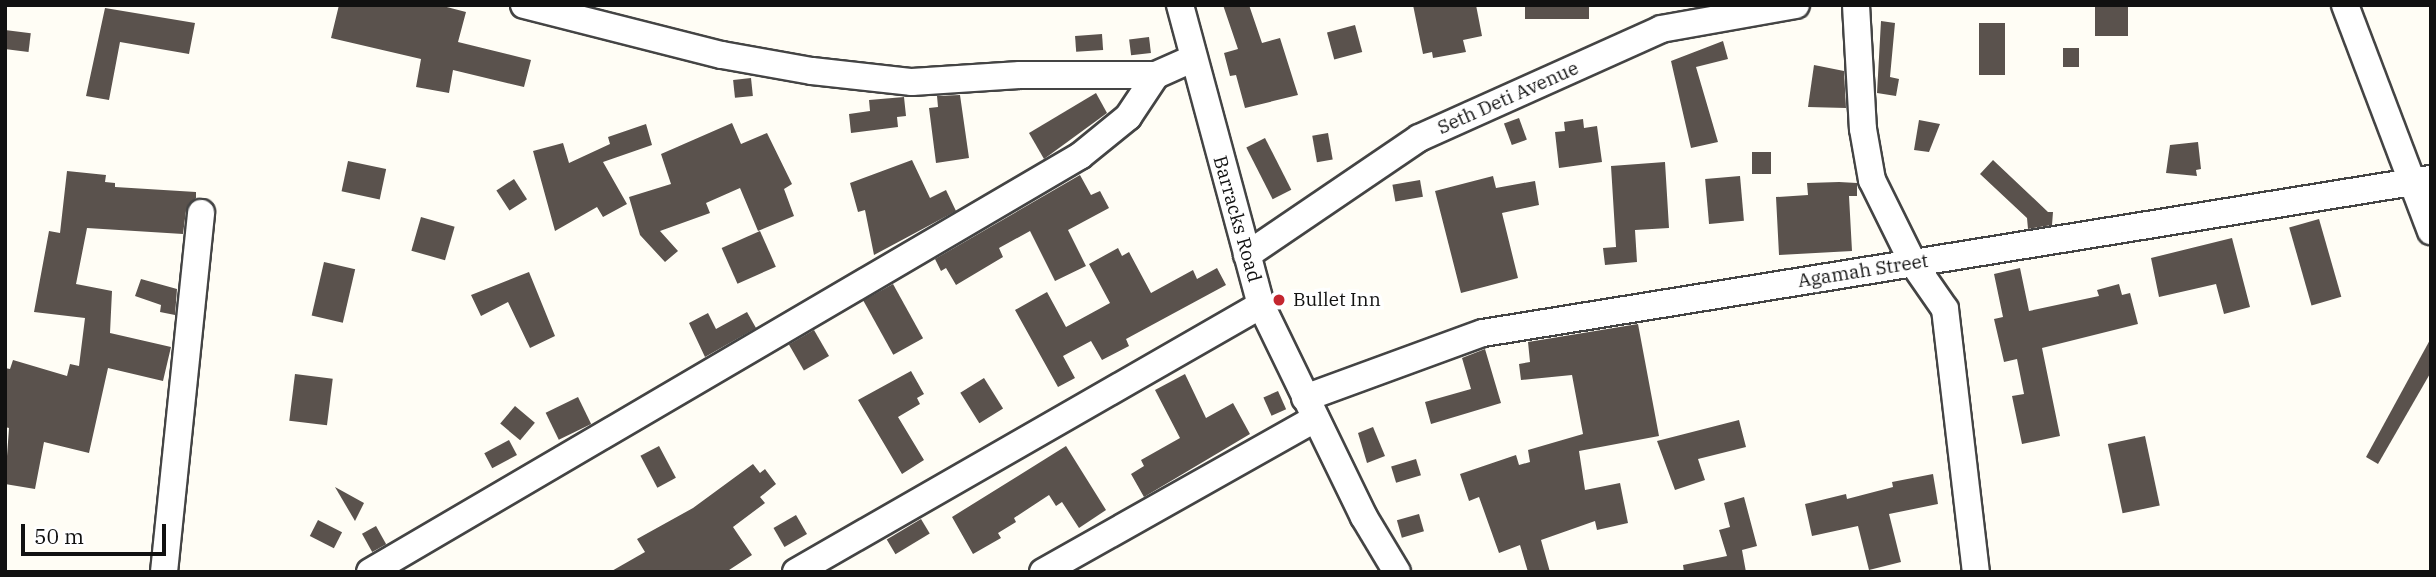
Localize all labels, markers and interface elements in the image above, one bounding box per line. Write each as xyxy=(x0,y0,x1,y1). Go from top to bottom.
street label: Seth Deti Avenue xyxy=(1434,57,1582,139)
street label: Barracks Road xyxy=(1208,153,1266,285)
street label: Agamah Street xyxy=(1796,249,1930,293)
place label: Bullet Inn xyxy=(1293,289,1381,311)
marker: Bullet Inn xyxy=(1271,292,1287,308)
scale bar xyxy=(24,510,170,554)
text: 50 m xyxy=(34,522,84,550)

